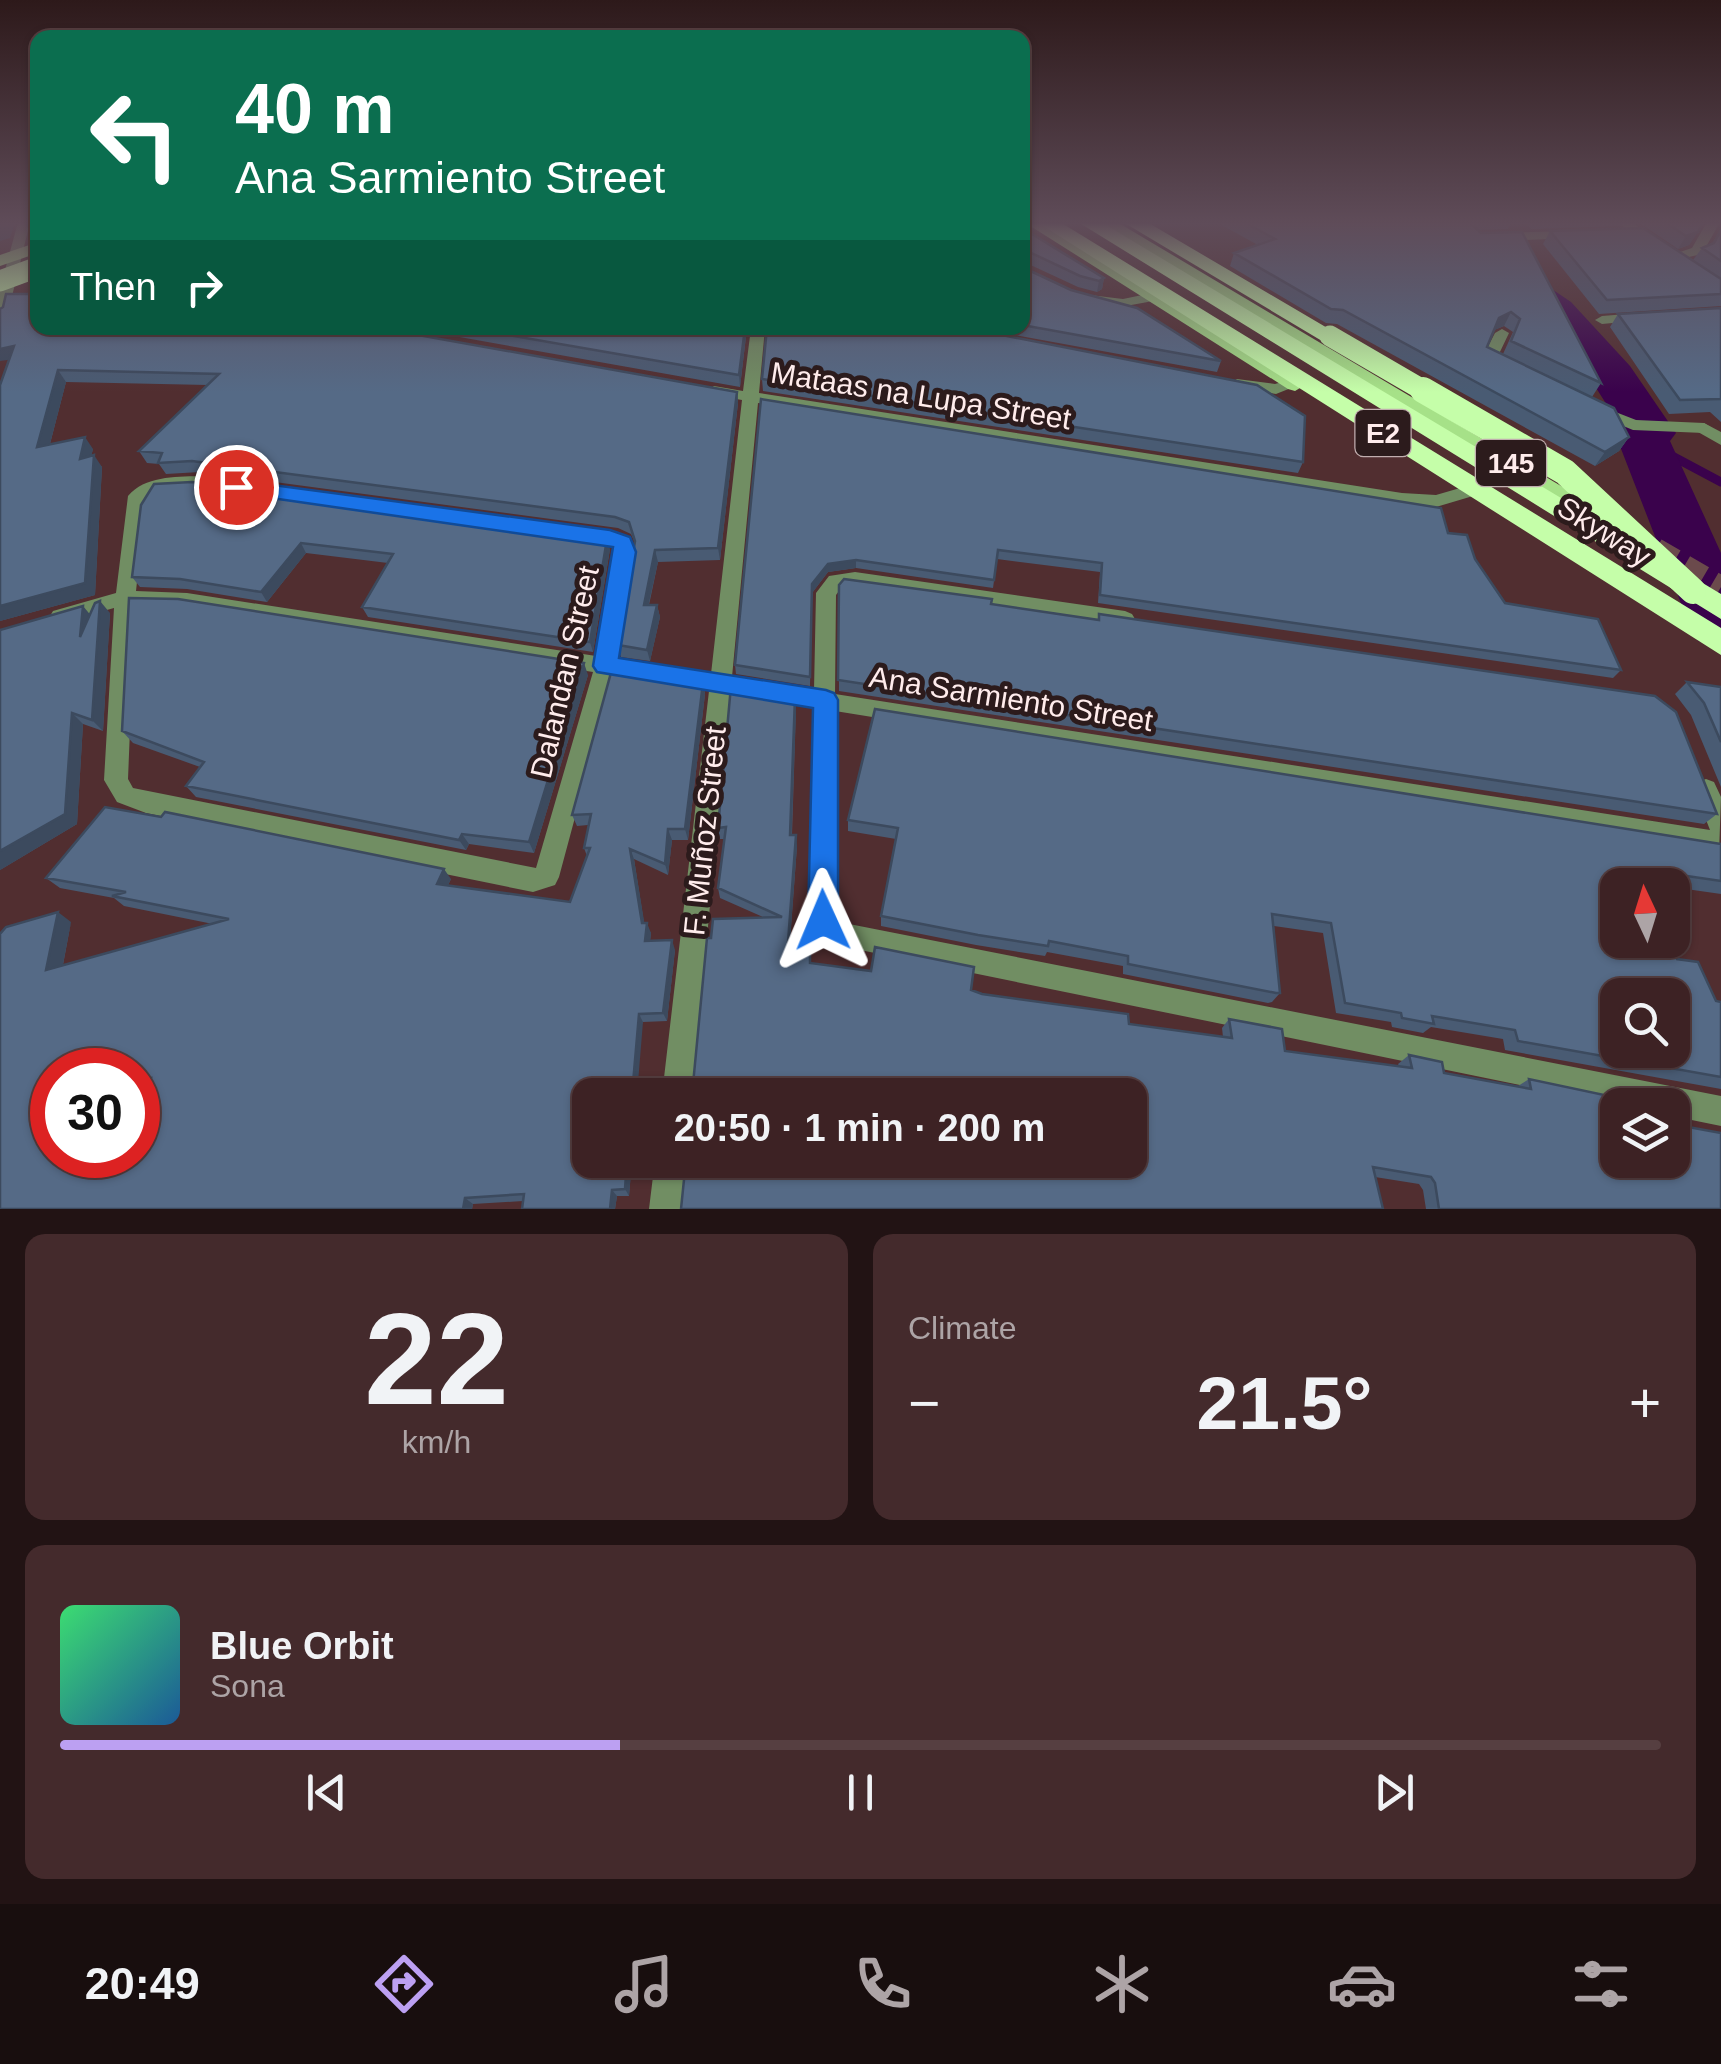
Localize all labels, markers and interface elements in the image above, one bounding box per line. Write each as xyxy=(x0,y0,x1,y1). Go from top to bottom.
icon: left xyxy=(70,70,200,200)
text: 40 m xyxy=(235,70,395,148)
text: Ana Sarmiento Street xyxy=(235,152,665,203)
icon: right xyxy=(177,260,232,315)
text: Then xyxy=(70,266,157,308)
street label: Mataas na Lupa Street xyxy=(769,355,1074,436)
road number: E2 xyxy=(1356,410,1410,456)
road number: 145 xyxy=(1476,440,1546,486)
pin xyxy=(194,445,279,530)
icon: arrive xyxy=(209,460,264,515)
street label: Skyway xyxy=(1552,490,1657,573)
street label: Dalandan Street xyxy=(524,562,605,781)
street label: Ana Sarmiento Street xyxy=(867,660,1156,737)
street label: F. Muñoz Street xyxy=(677,724,732,937)
position arrow xyxy=(771,868,875,972)
north arrow xyxy=(1600,868,1690,958)
map controls xyxy=(1600,868,1690,1178)
button: search xyxy=(1600,978,1690,1068)
speed limit sign: 30 xyxy=(30,1048,160,1178)
button: layers xyxy=(1600,1088,1690,1178)
text: 20:50 · 1 min · 200 m xyxy=(674,1107,1045,1149)
text: 22 xyxy=(364,1286,509,1432)
text: Climate xyxy=(908,1310,1016,1346)
text: 21.5° xyxy=(1197,1361,1372,1445)
text: − xyxy=(908,1372,940,1434)
text: + xyxy=(1629,1372,1661,1434)
text: km/h xyxy=(402,1424,471,1460)
text: Blue Orbit xyxy=(210,1625,394,1667)
text: Sona xyxy=(210,1668,285,1704)
icon: previous xyxy=(299,1765,354,1820)
icon: pause xyxy=(833,1765,888,1820)
icon: next xyxy=(1367,1765,1422,1820)
icon: directions xyxy=(369,1949,439,2019)
icon: music xyxy=(609,1949,679,2019)
icon: phone xyxy=(848,1949,918,2019)
icon: climate xyxy=(1087,1949,1157,2019)
icon: car xyxy=(1327,1949,1397,2019)
icon: filters xyxy=(1566,1949,1636,2019)
text: 20:49 xyxy=(85,1958,200,2009)

